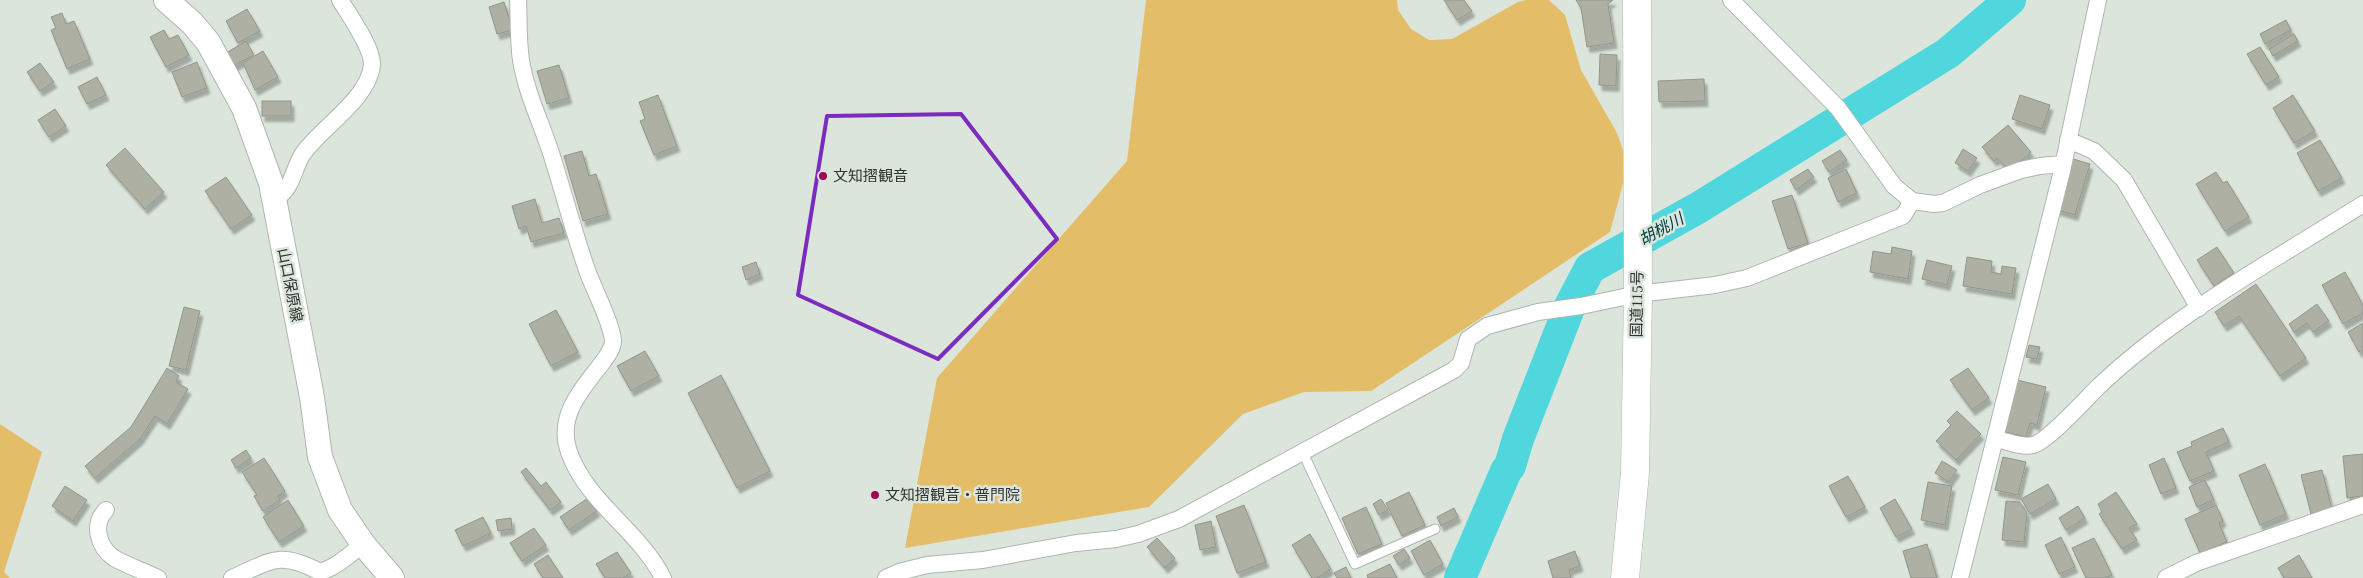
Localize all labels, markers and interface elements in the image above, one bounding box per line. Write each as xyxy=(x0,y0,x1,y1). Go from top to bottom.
place label: 文知摺観音 xyxy=(833,168,908,184)
marker: 文知摺観音 xyxy=(817,170,829,182)
water label: 胡桃川 xyxy=(1636,209,1688,248)
street label: 山口保原線 xyxy=(275,247,305,323)
street label: 国道115号 xyxy=(1628,270,1646,338)
place label: 文知摺観音・普門院 xyxy=(885,487,1020,503)
marker: 文知摺観音・普門院 xyxy=(869,489,881,501)

